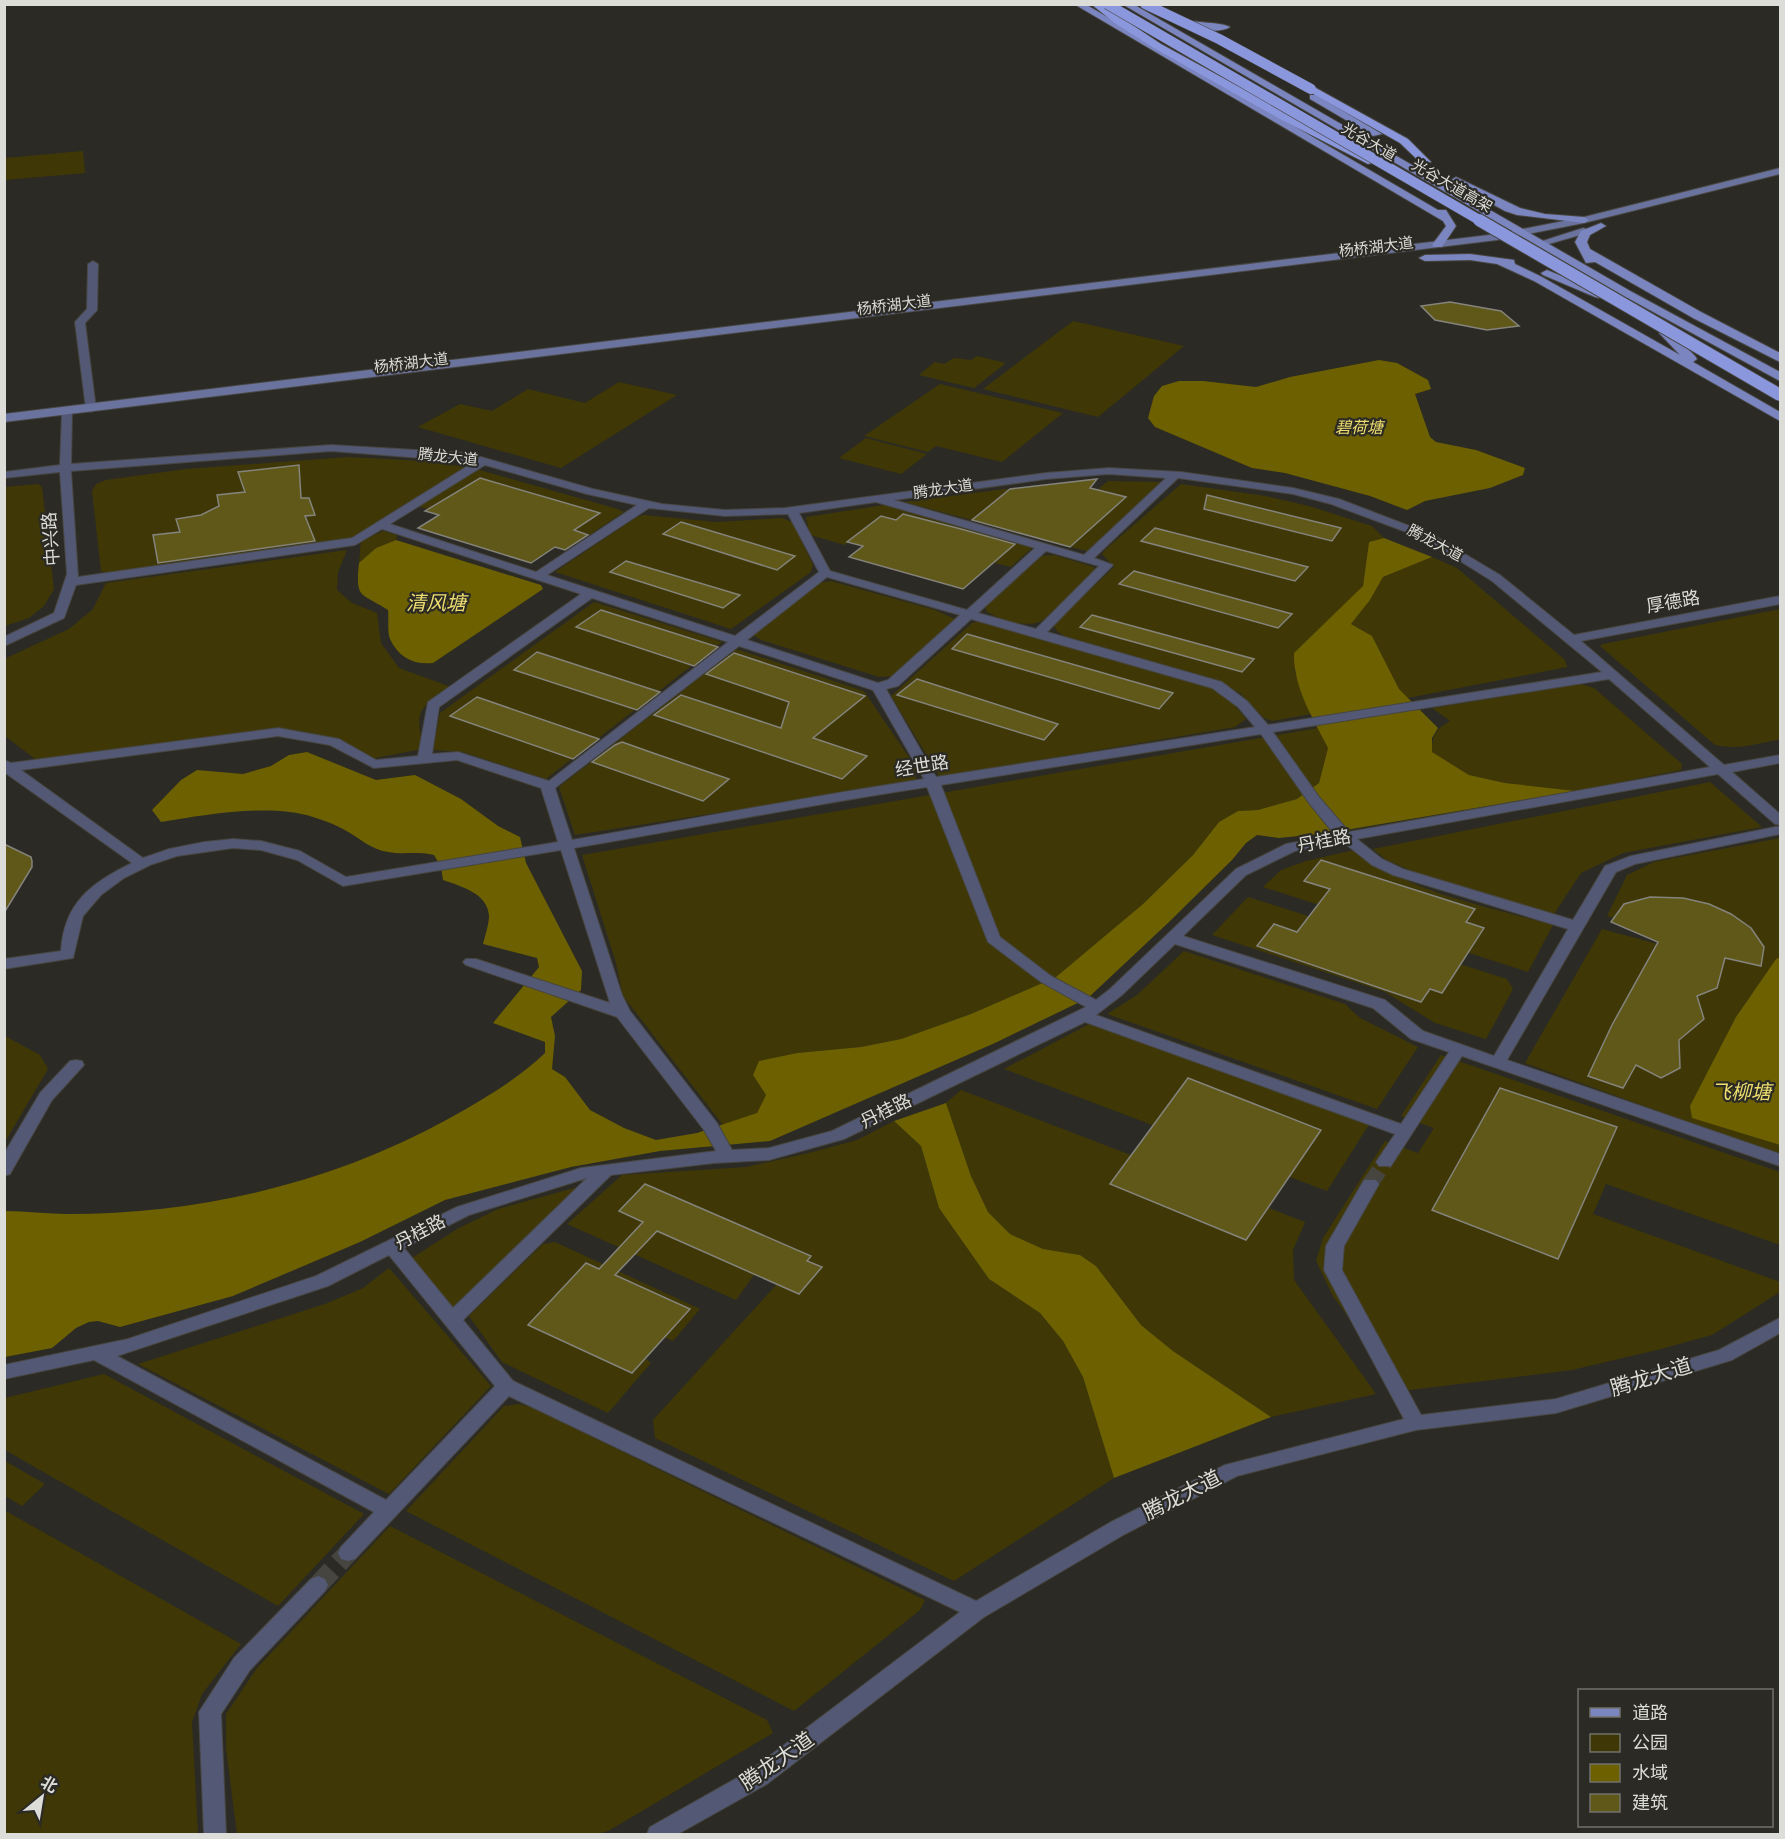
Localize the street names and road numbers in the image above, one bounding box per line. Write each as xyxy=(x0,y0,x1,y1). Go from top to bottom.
street label: 光谷大道 xyxy=(1338,120,1399,167)
street label: 光谷大道高架 xyxy=(1408,157,1495,218)
street label: 杨桥湖大道 xyxy=(1338,234,1415,262)
street label: 杨桥湖大道 xyxy=(856,292,933,320)
street label: 杨桥湖大道 xyxy=(373,350,450,378)
street label: 腾龙大道 xyxy=(417,445,479,471)
street label: 腾龙大道 xyxy=(912,476,974,504)
street label: 中兴路 xyxy=(39,511,66,567)
street label: 腾龙大道 xyxy=(1403,521,1466,567)
street label: 厚德路 xyxy=(1645,587,1702,619)
street label: 经世路 xyxy=(894,752,951,783)
street label: 丹桂路 xyxy=(1296,826,1353,859)
street label: 丹桂路 xyxy=(857,1090,916,1135)
street label: 丹桂路 xyxy=(391,1211,450,1256)
street label: 腾龙大道 xyxy=(1607,1353,1696,1404)
street label: 腾龙大道 xyxy=(1139,1465,1226,1527)
street label: 腾龙大道 xyxy=(736,1727,820,1797)

